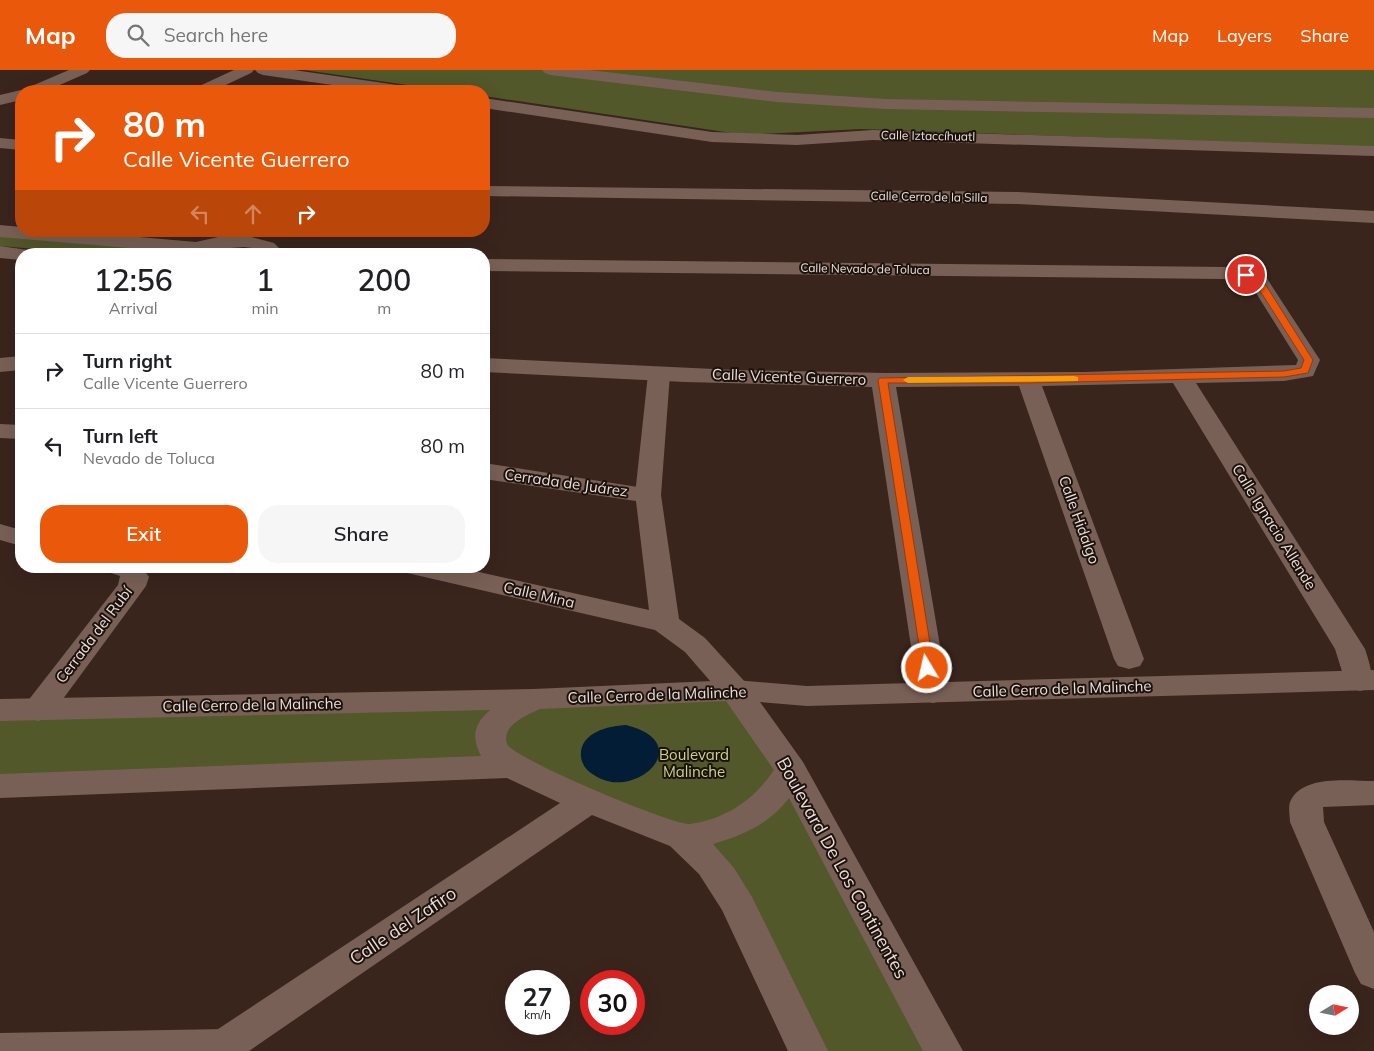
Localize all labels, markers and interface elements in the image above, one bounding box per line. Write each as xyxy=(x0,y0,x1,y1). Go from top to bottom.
search box xyxy=(106,13,456,58)
text: Map xyxy=(25,20,76,50)
icon: search xyxy=(124,21,152,49)
text: Search here xyxy=(164,23,268,47)
text: Map xyxy=(1152,24,1189,47)
text: Layers xyxy=(1217,24,1272,47)
text: Share xyxy=(1300,24,1349,47)
text: 80 m xyxy=(123,102,206,146)
icon: right xyxy=(40,105,105,170)
street label: Calle Iztaccíhuatl xyxy=(881,127,975,144)
text: Calle Vicente Guerrero xyxy=(123,145,349,173)
street label: Calle Cerro de la Silla xyxy=(870,188,988,205)
icon: left xyxy=(186,200,214,228)
icon: ahead xyxy=(239,200,267,228)
icon: right xyxy=(292,200,320,228)
pin xyxy=(1225,254,1267,296)
street label: Calle Nevado de Toluca xyxy=(800,260,930,277)
text: 12:56 xyxy=(94,261,173,299)
text: 1 xyxy=(256,261,274,299)
text: 200 xyxy=(357,261,411,299)
icon: arrive xyxy=(1232,261,1260,289)
text: Arrival xyxy=(109,298,158,318)
text: min xyxy=(251,298,279,318)
text: m xyxy=(377,298,391,318)
text: Turn right xyxy=(83,349,172,373)
icon: right xyxy=(40,357,68,385)
text: 80 m xyxy=(421,359,465,383)
street label: Calle Vicente Guerrero xyxy=(712,364,867,389)
text: Calle Vicente Guerrero xyxy=(83,373,248,393)
text: Turn left xyxy=(83,424,158,448)
icon: left xyxy=(40,432,68,460)
text: 80 m xyxy=(421,434,465,458)
text: Nevado de Toluca xyxy=(83,448,215,468)
street label: Calle Ignacio Allende xyxy=(1228,460,1321,593)
street label: Cerrada de Juárez xyxy=(503,464,629,501)
street label: Calle Hidalgo xyxy=(1055,473,1104,567)
button: Exit xyxy=(40,505,248,563)
button: Share xyxy=(258,505,465,563)
street label: Calle Mina xyxy=(502,577,577,612)
street label: Cerrada del Rubí xyxy=(51,582,137,687)
position arrow xyxy=(900,641,952,693)
street label: Calle Cerro de la Malinche xyxy=(972,676,1152,701)
street label: Calle Cerro de la Malinche xyxy=(567,682,747,707)
street label: Calle Cerro de la Malinche xyxy=(162,693,342,716)
park label: Boulevard Malinche xyxy=(659,745,729,781)
street label: Boulevard De Los Continentes xyxy=(772,753,913,982)
street label: Calle del Zafiro xyxy=(345,881,460,970)
speed limit sign: 30 xyxy=(580,970,645,1035)
text: 27 xyxy=(522,981,553,1012)
north arrow xyxy=(1309,985,1359,1035)
map controls xyxy=(1309,985,1359,1035)
text: km/h xyxy=(524,1007,551,1022)

